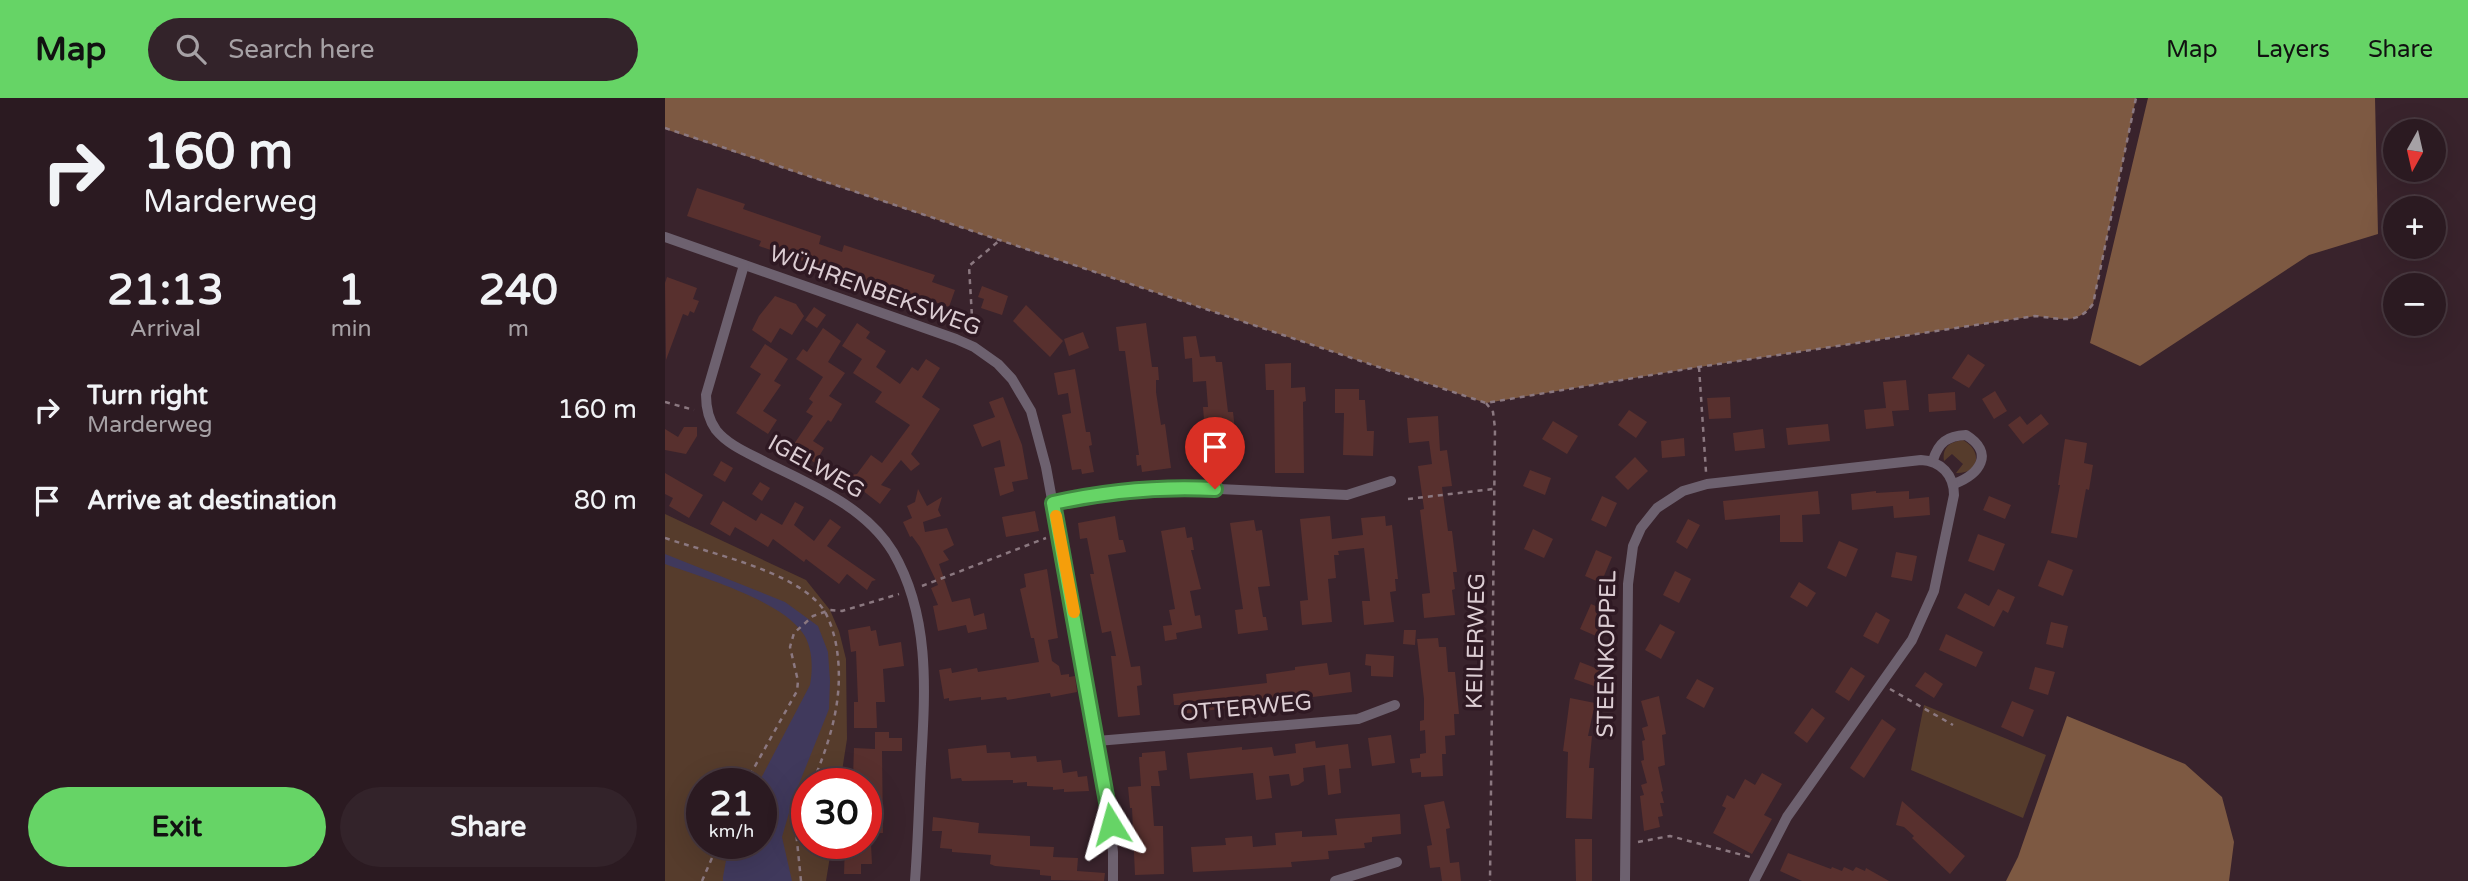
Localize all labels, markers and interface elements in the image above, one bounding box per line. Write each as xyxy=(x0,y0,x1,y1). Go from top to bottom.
search box xyxy=(148,18,638,81)
text: Map xyxy=(35,30,106,69)
icon: search xyxy=(172,30,210,68)
text: Search here xyxy=(228,34,374,65)
text: Map xyxy=(2166,35,2218,64)
text: Layers xyxy=(2256,35,2330,64)
text: Share xyxy=(2368,35,2433,64)
north arrow xyxy=(2383,119,2447,182)
map controls xyxy=(2383,119,2446,336)
text: 160 m xyxy=(143,123,293,182)
icon: right xyxy=(28,126,119,217)
text: Marderweg xyxy=(143,183,318,221)
button: + xyxy=(2383,196,2446,259)
street label: WÜHRENBEKSWEG xyxy=(765,240,985,342)
text: 21:13 xyxy=(107,265,224,316)
text: 1 xyxy=(338,265,364,316)
text: 240 xyxy=(479,265,558,316)
button: − xyxy=(2383,273,2446,336)
text: Arrival xyxy=(130,315,201,343)
text: min xyxy=(331,315,372,343)
text: m xyxy=(508,315,529,343)
text: Turn right xyxy=(87,380,208,411)
icon: right xyxy=(28,391,66,429)
text: 160 m xyxy=(557,394,637,425)
text: Marderweg xyxy=(87,411,213,439)
pin xyxy=(1185,417,1245,489)
icon: arrive xyxy=(1196,428,1234,466)
street label: IGELWEG xyxy=(763,429,869,505)
icon: arrive xyxy=(28,482,66,520)
text: Arrive at destination xyxy=(87,485,337,516)
text: 80 m xyxy=(574,485,637,516)
street label: STEENKOPPEL xyxy=(1592,570,1622,738)
street label: KEILERWEG xyxy=(1461,573,1491,709)
street label: OTTERWEG xyxy=(1179,688,1313,728)
speed limit sign: 30 xyxy=(791,768,882,859)
text: 21 xyxy=(710,783,753,825)
button: Exit xyxy=(28,787,326,867)
button: Share xyxy=(340,787,637,867)
position arrow xyxy=(1074,787,1148,861)
text: km/h xyxy=(709,820,754,842)

